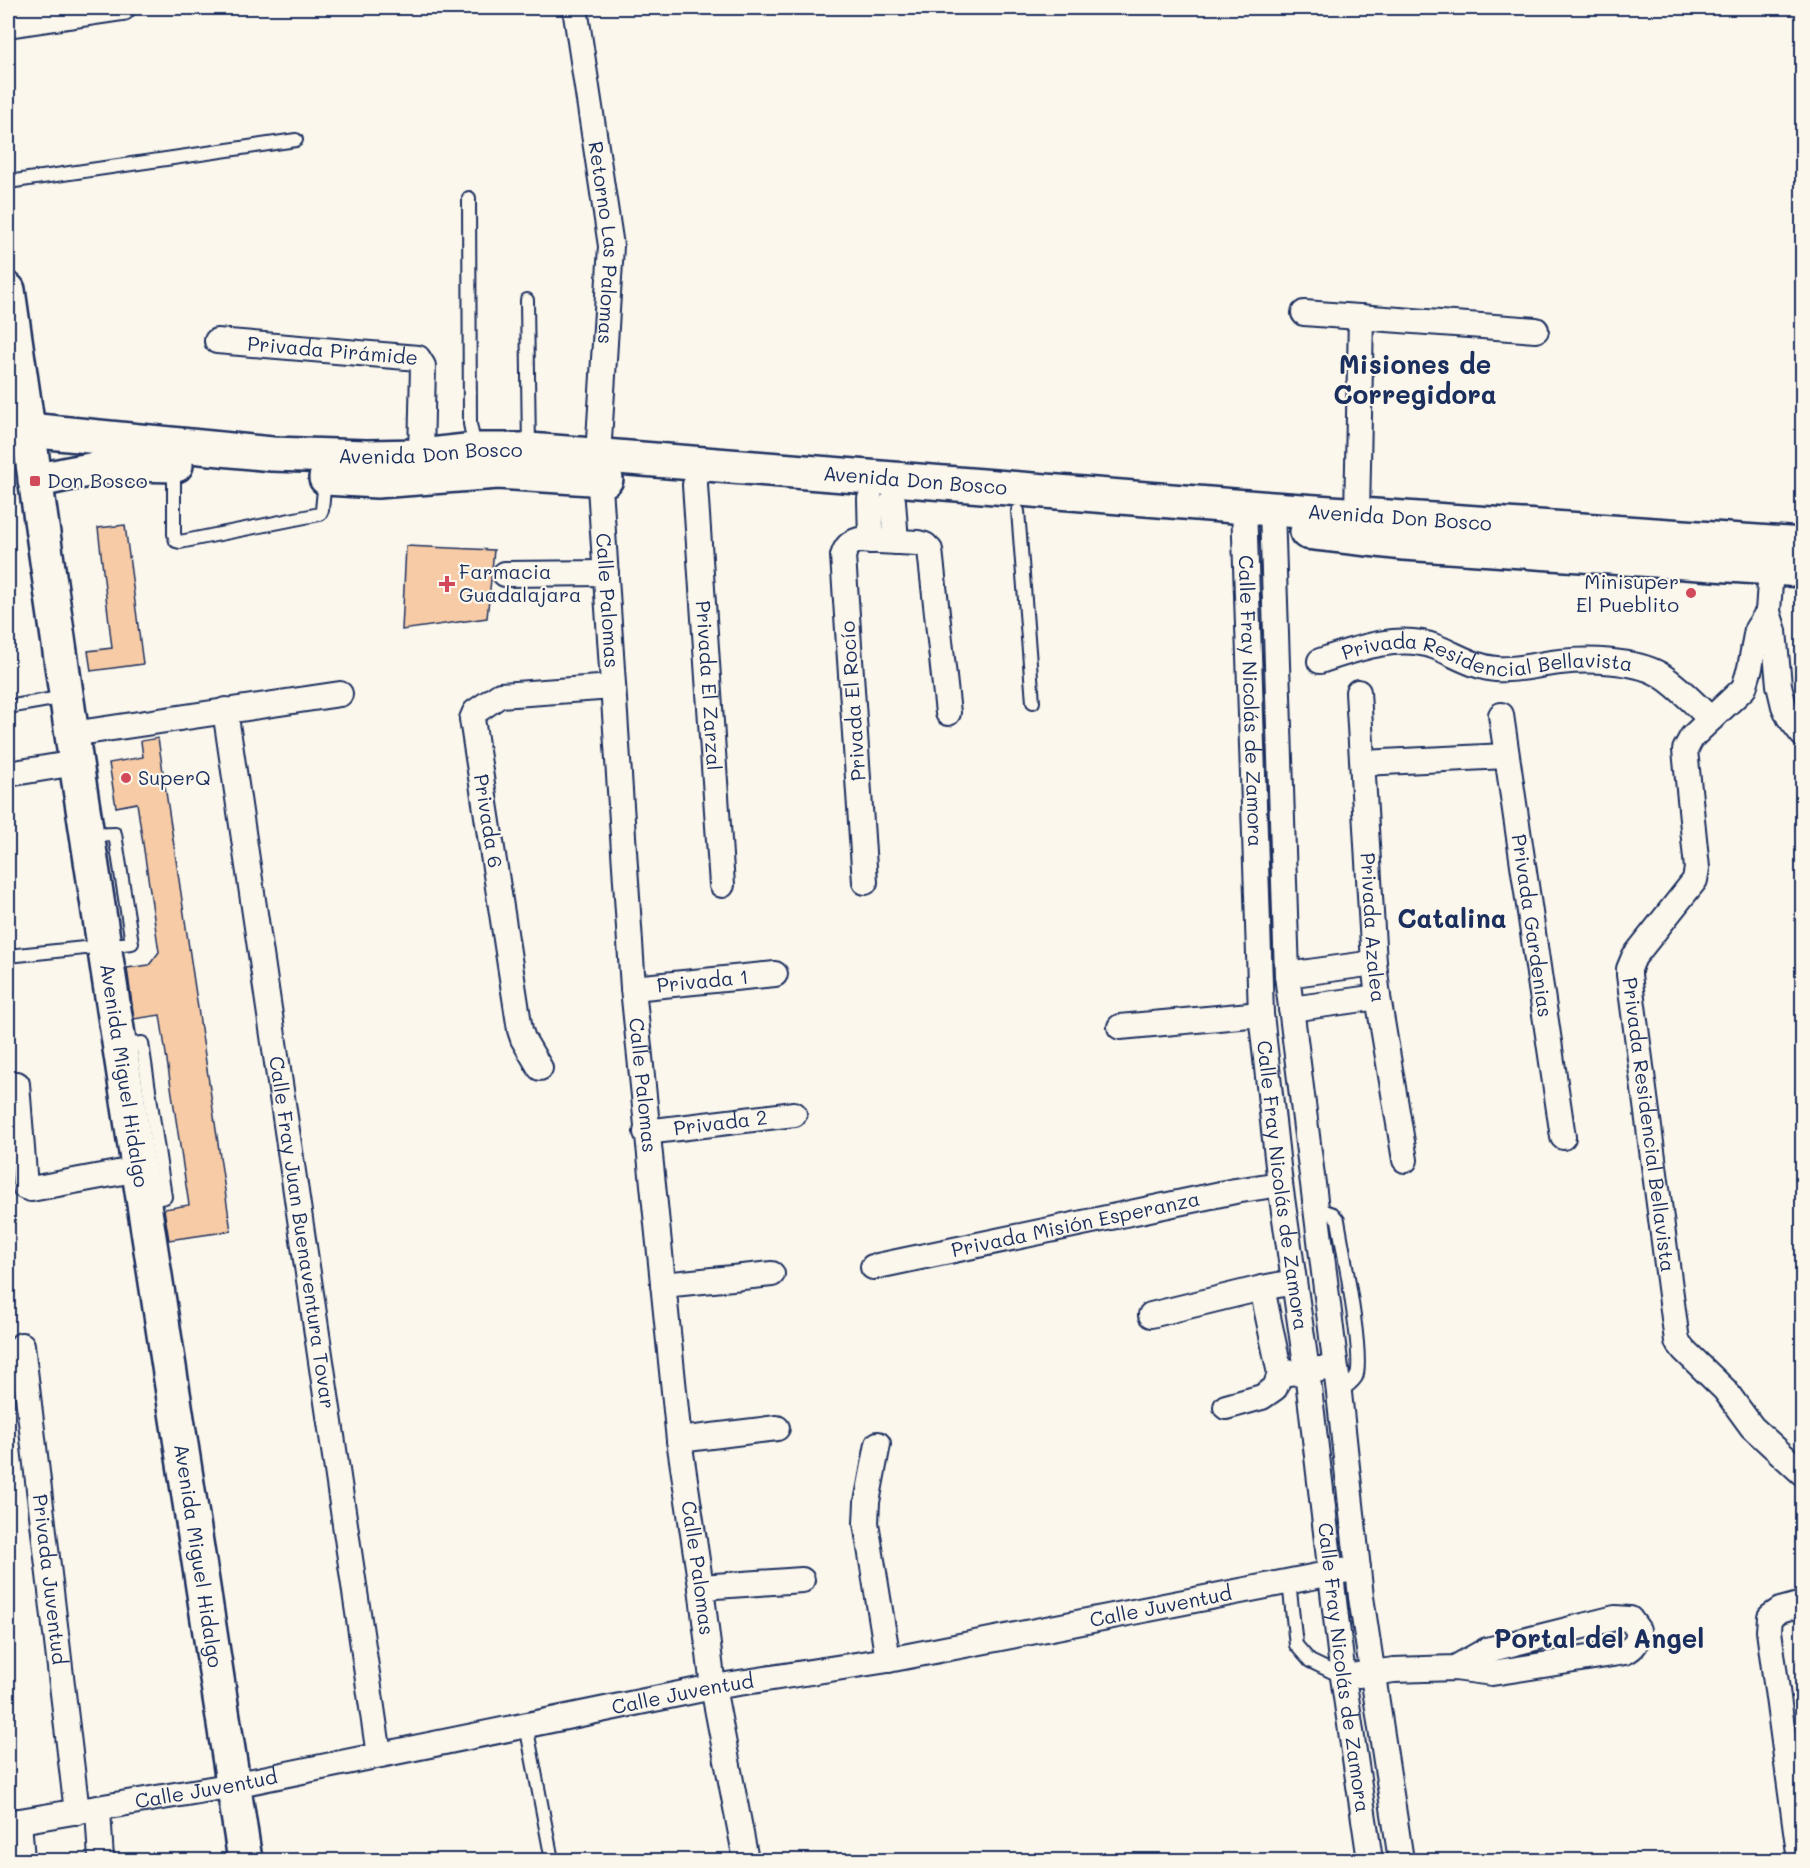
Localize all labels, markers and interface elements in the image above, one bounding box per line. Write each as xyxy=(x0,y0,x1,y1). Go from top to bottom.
street label: Retorno Las Palomas xyxy=(583,139,625,345)
street label: Privada Pirámide xyxy=(246,330,419,370)
district label: Misiones de Corregidora xyxy=(1333,347,1497,411)
street label: Avenida Don Bosco xyxy=(338,436,523,469)
street label: Avenida Don Bosco xyxy=(822,459,1008,500)
place label: Don Bosco xyxy=(47,467,148,493)
marker: Don Bosco xyxy=(28,474,42,488)
street label: Avenida Don Bosco xyxy=(1307,497,1493,536)
street label: Calle Palomas xyxy=(591,532,626,669)
street label: Calle Fray Nicolás de Zamora xyxy=(1234,554,1269,847)
place label: Farmacia Guadalajara xyxy=(459,558,582,607)
place label: Minisuper El Pueblito xyxy=(1576,568,1679,617)
marker: Farmacia Guadalajara xyxy=(440,577,454,591)
marker: Minisuper El Pueblito xyxy=(1684,586,1698,600)
street label: Privada El Zarzal xyxy=(691,600,728,771)
street label: Privada El Rocío xyxy=(833,620,871,782)
street label: Privada Residencial Bellavista xyxy=(1338,627,1635,681)
place label: SuperQ xyxy=(138,764,211,790)
marker: SuperQ xyxy=(119,771,133,785)
street label: Privada 6 xyxy=(469,772,509,870)
street label: Privada Gardenias xyxy=(1507,832,1559,1019)
street label: Privada Azalea xyxy=(1355,852,1393,1004)
district label: Catalina xyxy=(1397,901,1507,935)
street label: Avenida Miguel Hidalgo xyxy=(95,962,155,1189)
street label: Privada 1 xyxy=(656,963,750,998)
street label: Privada Residencial Bellavista xyxy=(1617,976,1682,1274)
street label: Calle Palomas xyxy=(624,1016,664,1154)
street label: Calle Fray Nicolás de Zamora xyxy=(1252,1039,1315,1332)
street label: Calle Fray Juan Buenaventura Tovar xyxy=(264,1054,342,1410)
street label: Privada 2 xyxy=(672,1103,769,1141)
street label: Privada Misión Esperanza xyxy=(949,1185,1202,1262)
street label: Avenida Miguel Hidalgo xyxy=(169,1442,229,1669)
street label: Privada Juventud xyxy=(28,1493,74,1666)
street label: Calle Palomas xyxy=(676,1499,721,1637)
street label: Calle Fray Nicolás de Zamora xyxy=(1313,1521,1377,1814)
street label: Calle Juventud xyxy=(1087,1579,1234,1632)
district label: Portal del Angel xyxy=(1494,1621,1704,1655)
street label: Calle Juventud xyxy=(609,1667,755,1719)
street label: Calle Juventud xyxy=(133,1762,279,1813)

